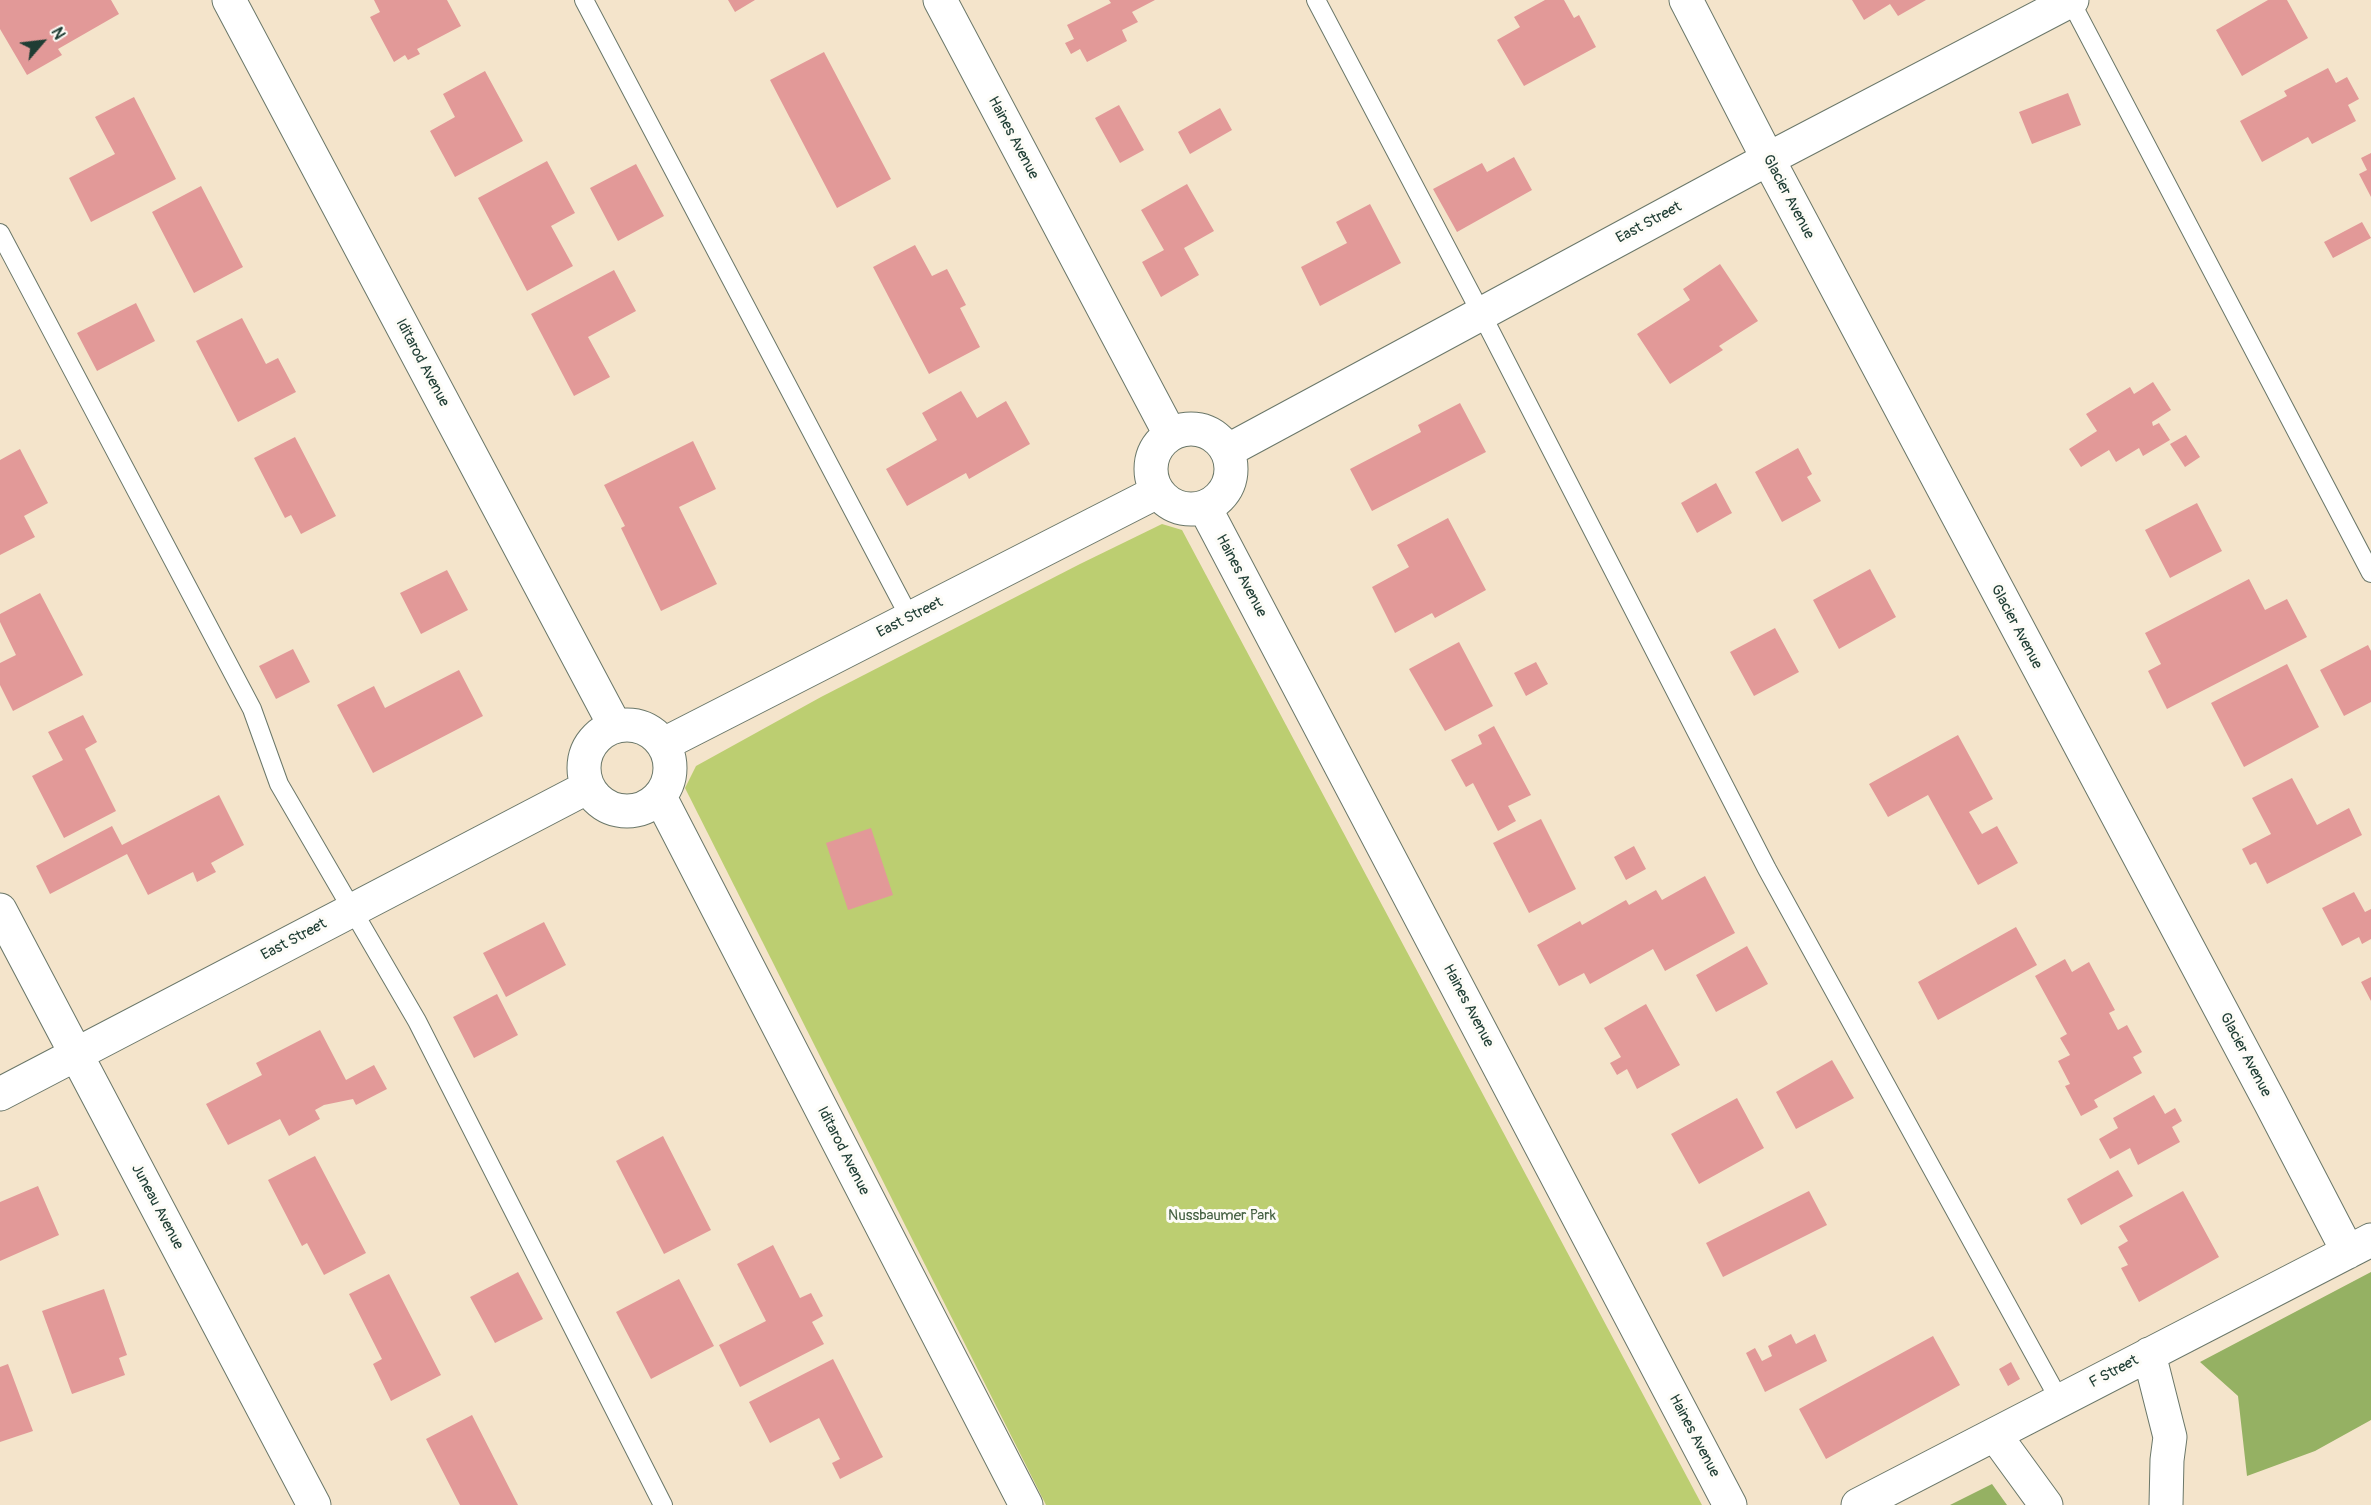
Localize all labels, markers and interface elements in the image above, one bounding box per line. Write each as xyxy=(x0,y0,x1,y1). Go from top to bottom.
north arrow xyxy=(12,12,72,72)
text: N xyxy=(47,24,69,43)
street label: Haines Avenue xyxy=(984,94,1042,182)
street label: Glacier Avenue xyxy=(1758,152,1818,242)
street label: East Street xyxy=(1613,198,1685,248)
street label: Iditarod Avenue xyxy=(391,316,453,410)
street label: Haines Avenue xyxy=(1212,532,1270,620)
street label: Glacier Avenue xyxy=(1986,582,2046,672)
street label: East Street xyxy=(874,594,946,642)
street label: East Street xyxy=(258,915,330,965)
street label: Haines Avenue xyxy=(1439,962,1497,1050)
street label: Glacier Avenue xyxy=(2215,1010,2275,1100)
street label: Iditarod Avenue xyxy=(813,1104,873,1198)
street label: Juneau Avenue xyxy=(127,1161,187,1253)
park label: Nussbaumer Park xyxy=(1168,1207,1276,1225)
street label: F Street xyxy=(2086,1352,2142,1392)
street label: Haines Avenue xyxy=(1665,1392,1723,1480)

